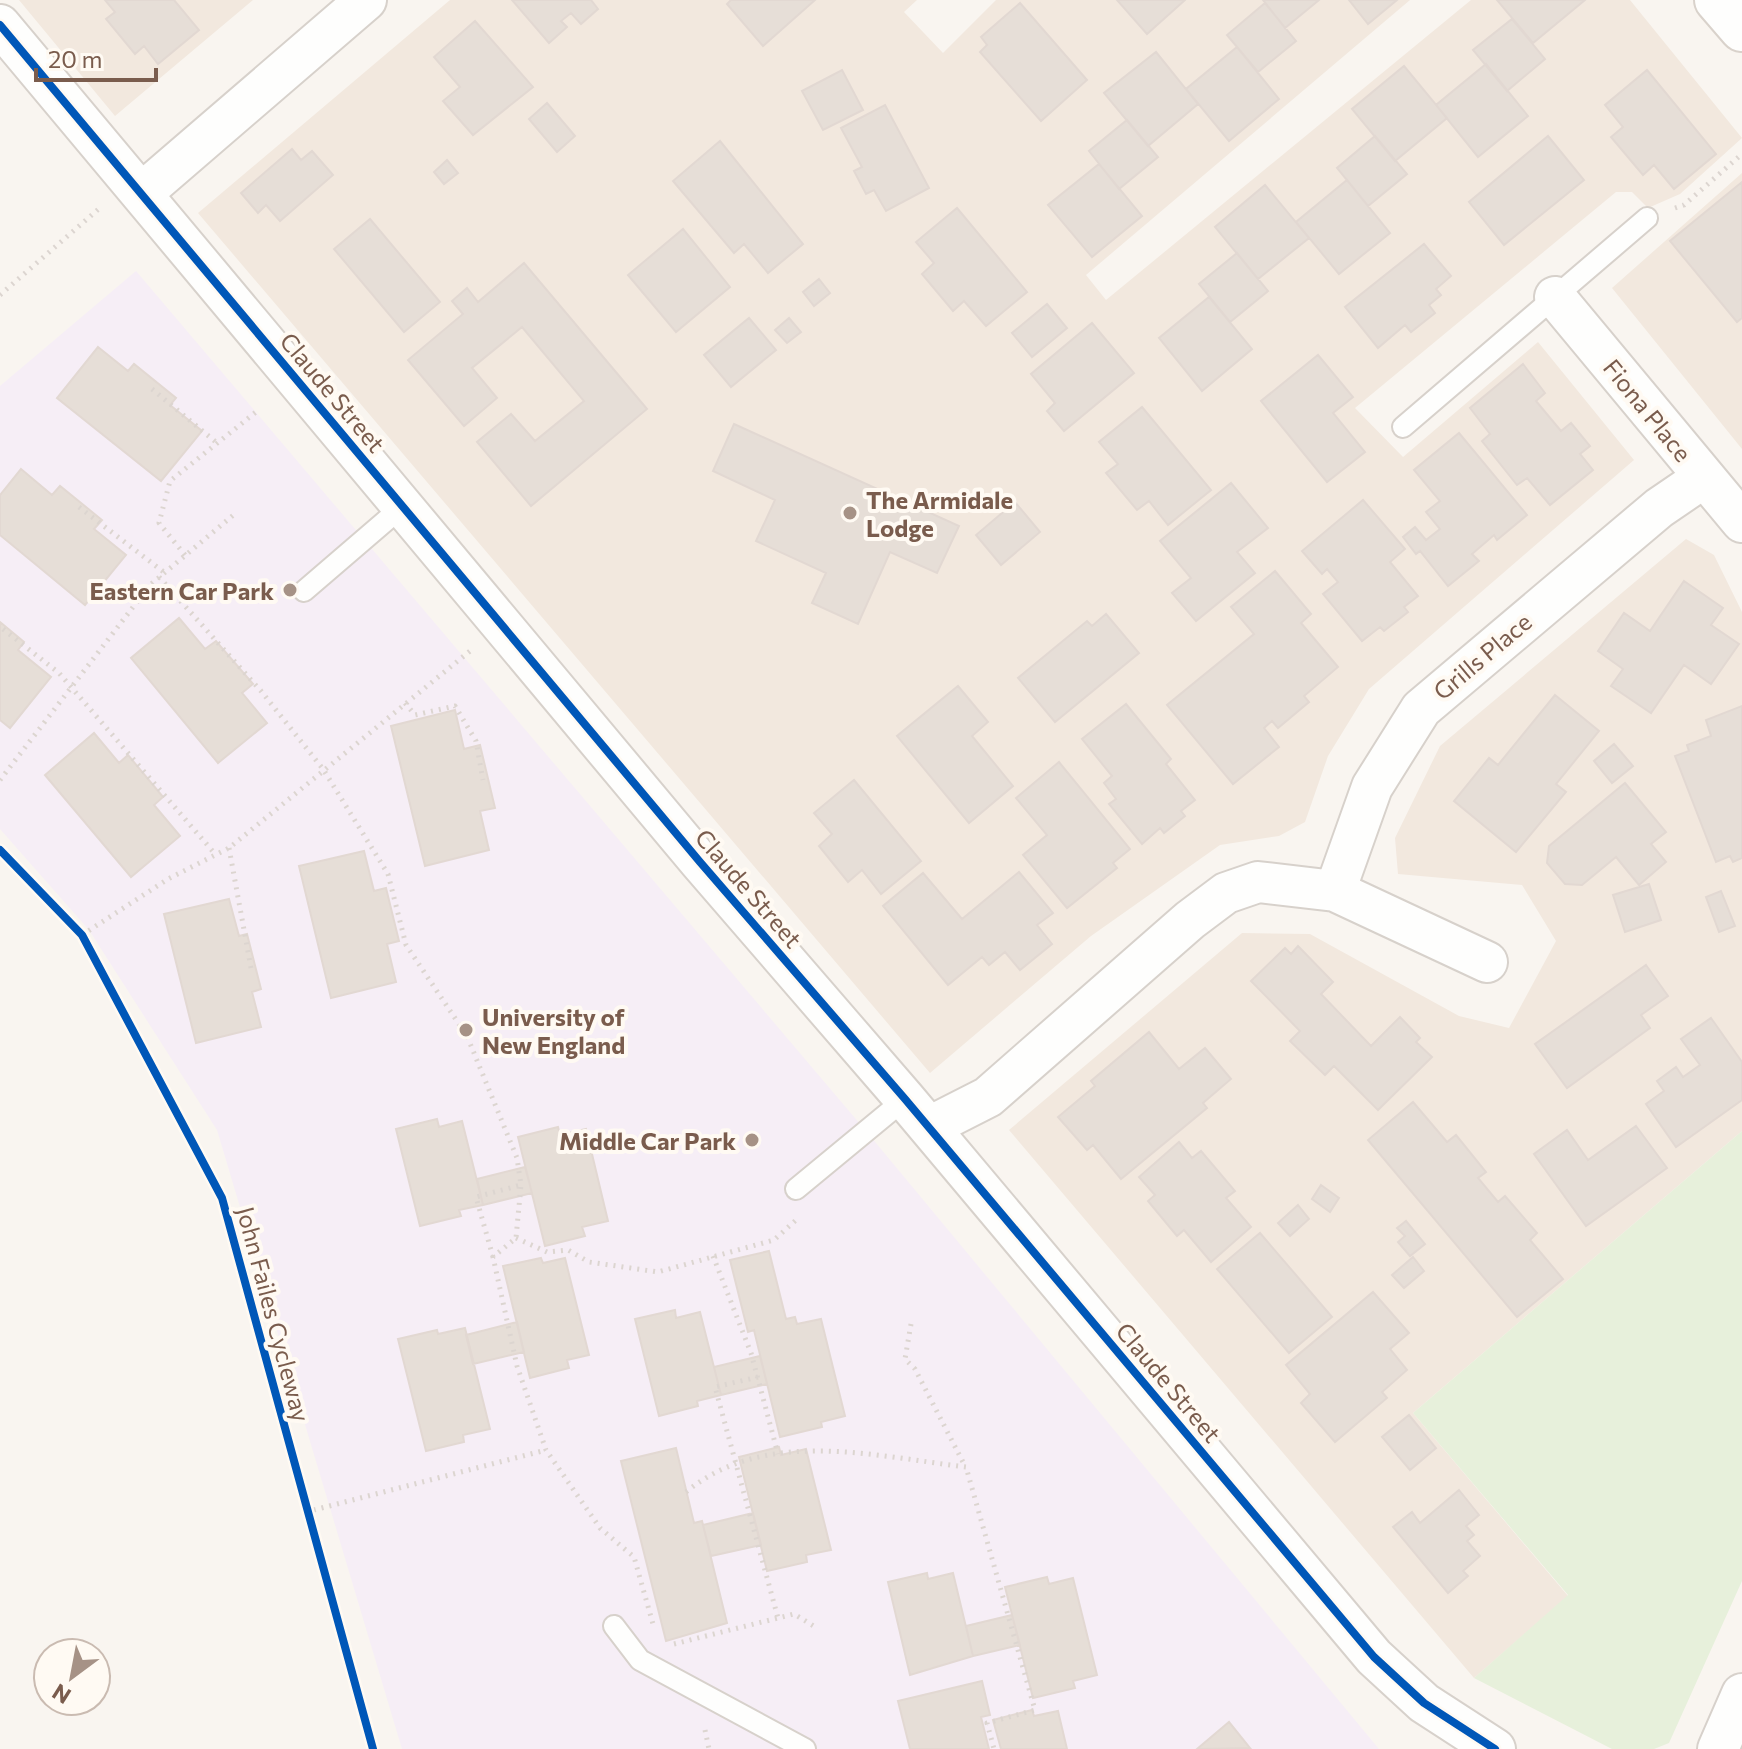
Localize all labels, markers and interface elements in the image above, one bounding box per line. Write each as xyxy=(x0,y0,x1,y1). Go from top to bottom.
scale bar xyxy=(36,32,156,82)
text: 20 m xyxy=(48,44,102,73)
street label: Claude Street xyxy=(275,326,392,458)
street label: Fiona Place xyxy=(1598,353,1698,467)
place label: The Armidale Lodge xyxy=(866,485,1013,542)
marker: The Armidale Lodge xyxy=(841,504,859,522)
place label: Eastern Car Park xyxy=(90,576,274,605)
marker: Eastern Car Park xyxy=(281,581,299,599)
street label: Grills Place xyxy=(1427,607,1537,705)
street label: Claude Street xyxy=(690,823,808,953)
place label: University of New England xyxy=(482,1002,625,1059)
marker: University of New England xyxy=(457,1021,475,1039)
place label: Middle Car Park xyxy=(559,1126,736,1155)
marker: Middle Car Park xyxy=(743,1131,761,1149)
street label: John Failes Cycleway xyxy=(231,1203,317,1425)
street label: Claude Street xyxy=(1111,1316,1228,1448)
north arrow xyxy=(32,1637,112,1717)
text: N xyxy=(47,1679,75,1710)

